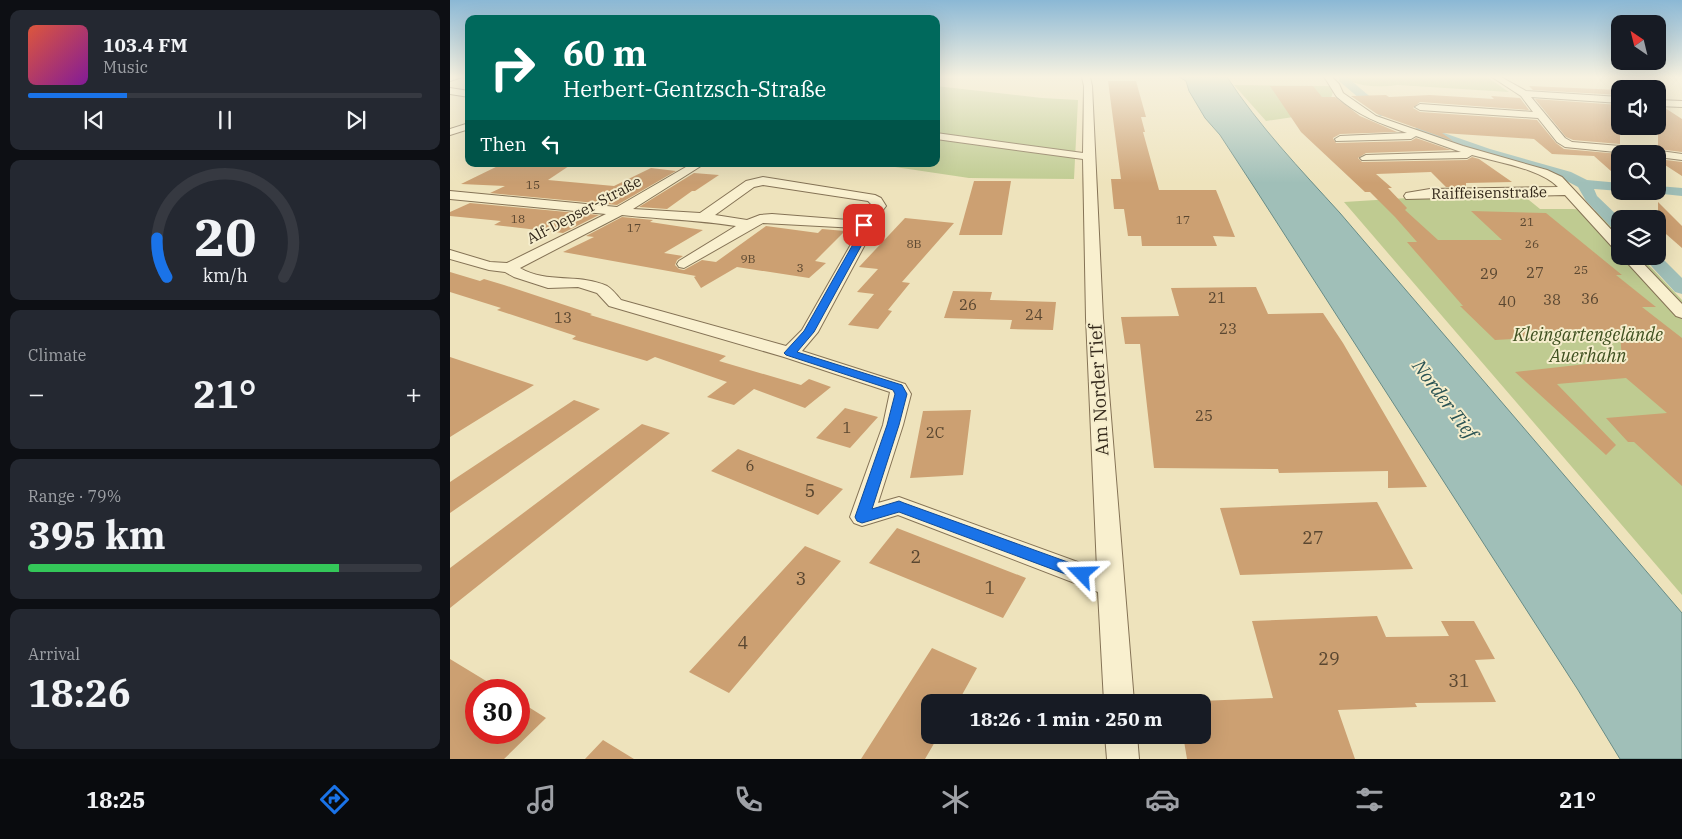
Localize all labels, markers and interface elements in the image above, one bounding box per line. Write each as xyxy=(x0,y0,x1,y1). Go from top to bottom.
north arrow xyxy=(1611,15,1666,70)
map controls xyxy=(1611,15,1666,265)
text: 60 m xyxy=(563,30,647,76)
text: 103.4 FM xyxy=(103,33,188,57)
icon: right xyxy=(480,35,545,100)
text: Music xyxy=(103,57,148,77)
text: Herbert-Gentzsch-Straße xyxy=(563,74,826,103)
button: sound xyxy=(1611,80,1666,135)
icon: previous xyxy=(80,106,108,134)
icon: pause xyxy=(211,106,239,134)
icon: next xyxy=(342,106,370,134)
icon: left xyxy=(537,130,565,158)
text: Then xyxy=(480,132,527,156)
button: search xyxy=(1611,145,1666,200)
street label: Alf-Depser-Straße xyxy=(523,171,644,248)
house number: 15 xyxy=(526,177,540,192)
street label: Raiffeisenstraße xyxy=(1431,182,1547,203)
text: 20 xyxy=(194,203,256,270)
pin xyxy=(843,204,885,246)
button: layers xyxy=(1611,210,1666,265)
house number: 18 xyxy=(511,211,525,226)
icon: arrive xyxy=(850,211,878,239)
house number: 17 xyxy=(1176,212,1190,227)
house number: 21 xyxy=(1520,214,1534,229)
house number: 17 xyxy=(627,220,641,235)
house number: 8B xyxy=(906,236,922,251)
house number: 26 xyxy=(1525,236,1539,251)
house number: 9B xyxy=(740,251,756,266)
house number: 3 xyxy=(796,260,804,275)
house number: 25 xyxy=(1574,262,1588,277)
house number: 27 xyxy=(1526,263,1544,282)
text: km/h xyxy=(202,264,248,287)
house number: 29 xyxy=(1480,264,1498,283)
house number: 21 xyxy=(1208,288,1226,307)
house number: 36 xyxy=(1581,289,1599,308)
house number: 38 xyxy=(1543,290,1561,309)
house number: 40 xyxy=(1498,292,1516,311)
house number: 26 xyxy=(959,295,977,314)
house number: 24 xyxy=(1025,305,1043,324)
house number: 13 xyxy=(554,308,572,327)
house number: 23 xyxy=(1219,319,1237,338)
street label: Am Norder Tief xyxy=(1083,322,1113,456)
park label: Kleingartengelände Auerhahn xyxy=(1512,323,1663,367)
text: Climate xyxy=(28,345,86,365)
water label: Norder Tief xyxy=(1407,354,1485,446)
text: 21° xyxy=(193,369,257,418)
text: − xyxy=(28,375,45,412)
text: + xyxy=(405,375,422,412)
house number: 25 xyxy=(1195,406,1213,425)
house number: 1 xyxy=(842,418,852,437)
house number: 2C xyxy=(926,423,944,442)
house number: 6 xyxy=(745,456,755,475)
house number: 5 xyxy=(805,479,815,502)
text: Range · 79% xyxy=(28,486,121,506)
text: 395 km xyxy=(28,510,166,559)
house number: 27 xyxy=(1302,526,1324,549)
house number: 2 xyxy=(911,545,921,568)
position arrow xyxy=(1055,547,1107,599)
house number: 3 xyxy=(796,567,806,590)
house number: 1 xyxy=(985,576,995,599)
house number: 4 xyxy=(738,631,748,654)
text: Arrival xyxy=(28,644,80,664)
house number: 29 xyxy=(1318,647,1340,670)
text: 18:26 xyxy=(28,668,131,717)
house number: 31 xyxy=(1448,669,1470,692)
speed limit sign: 30 xyxy=(465,679,530,744)
text: 18:26 · 1 min · 250 m xyxy=(970,707,1162,731)
icon: directions xyxy=(317,782,352,817)
icon: music xyxy=(524,782,559,817)
icon: phone xyxy=(731,782,766,817)
icon: climate xyxy=(938,782,973,817)
icon: car xyxy=(1145,782,1180,817)
icon: filters xyxy=(1352,782,1387,817)
text: 18:25 xyxy=(86,785,145,814)
text: 21° xyxy=(1559,785,1596,814)

